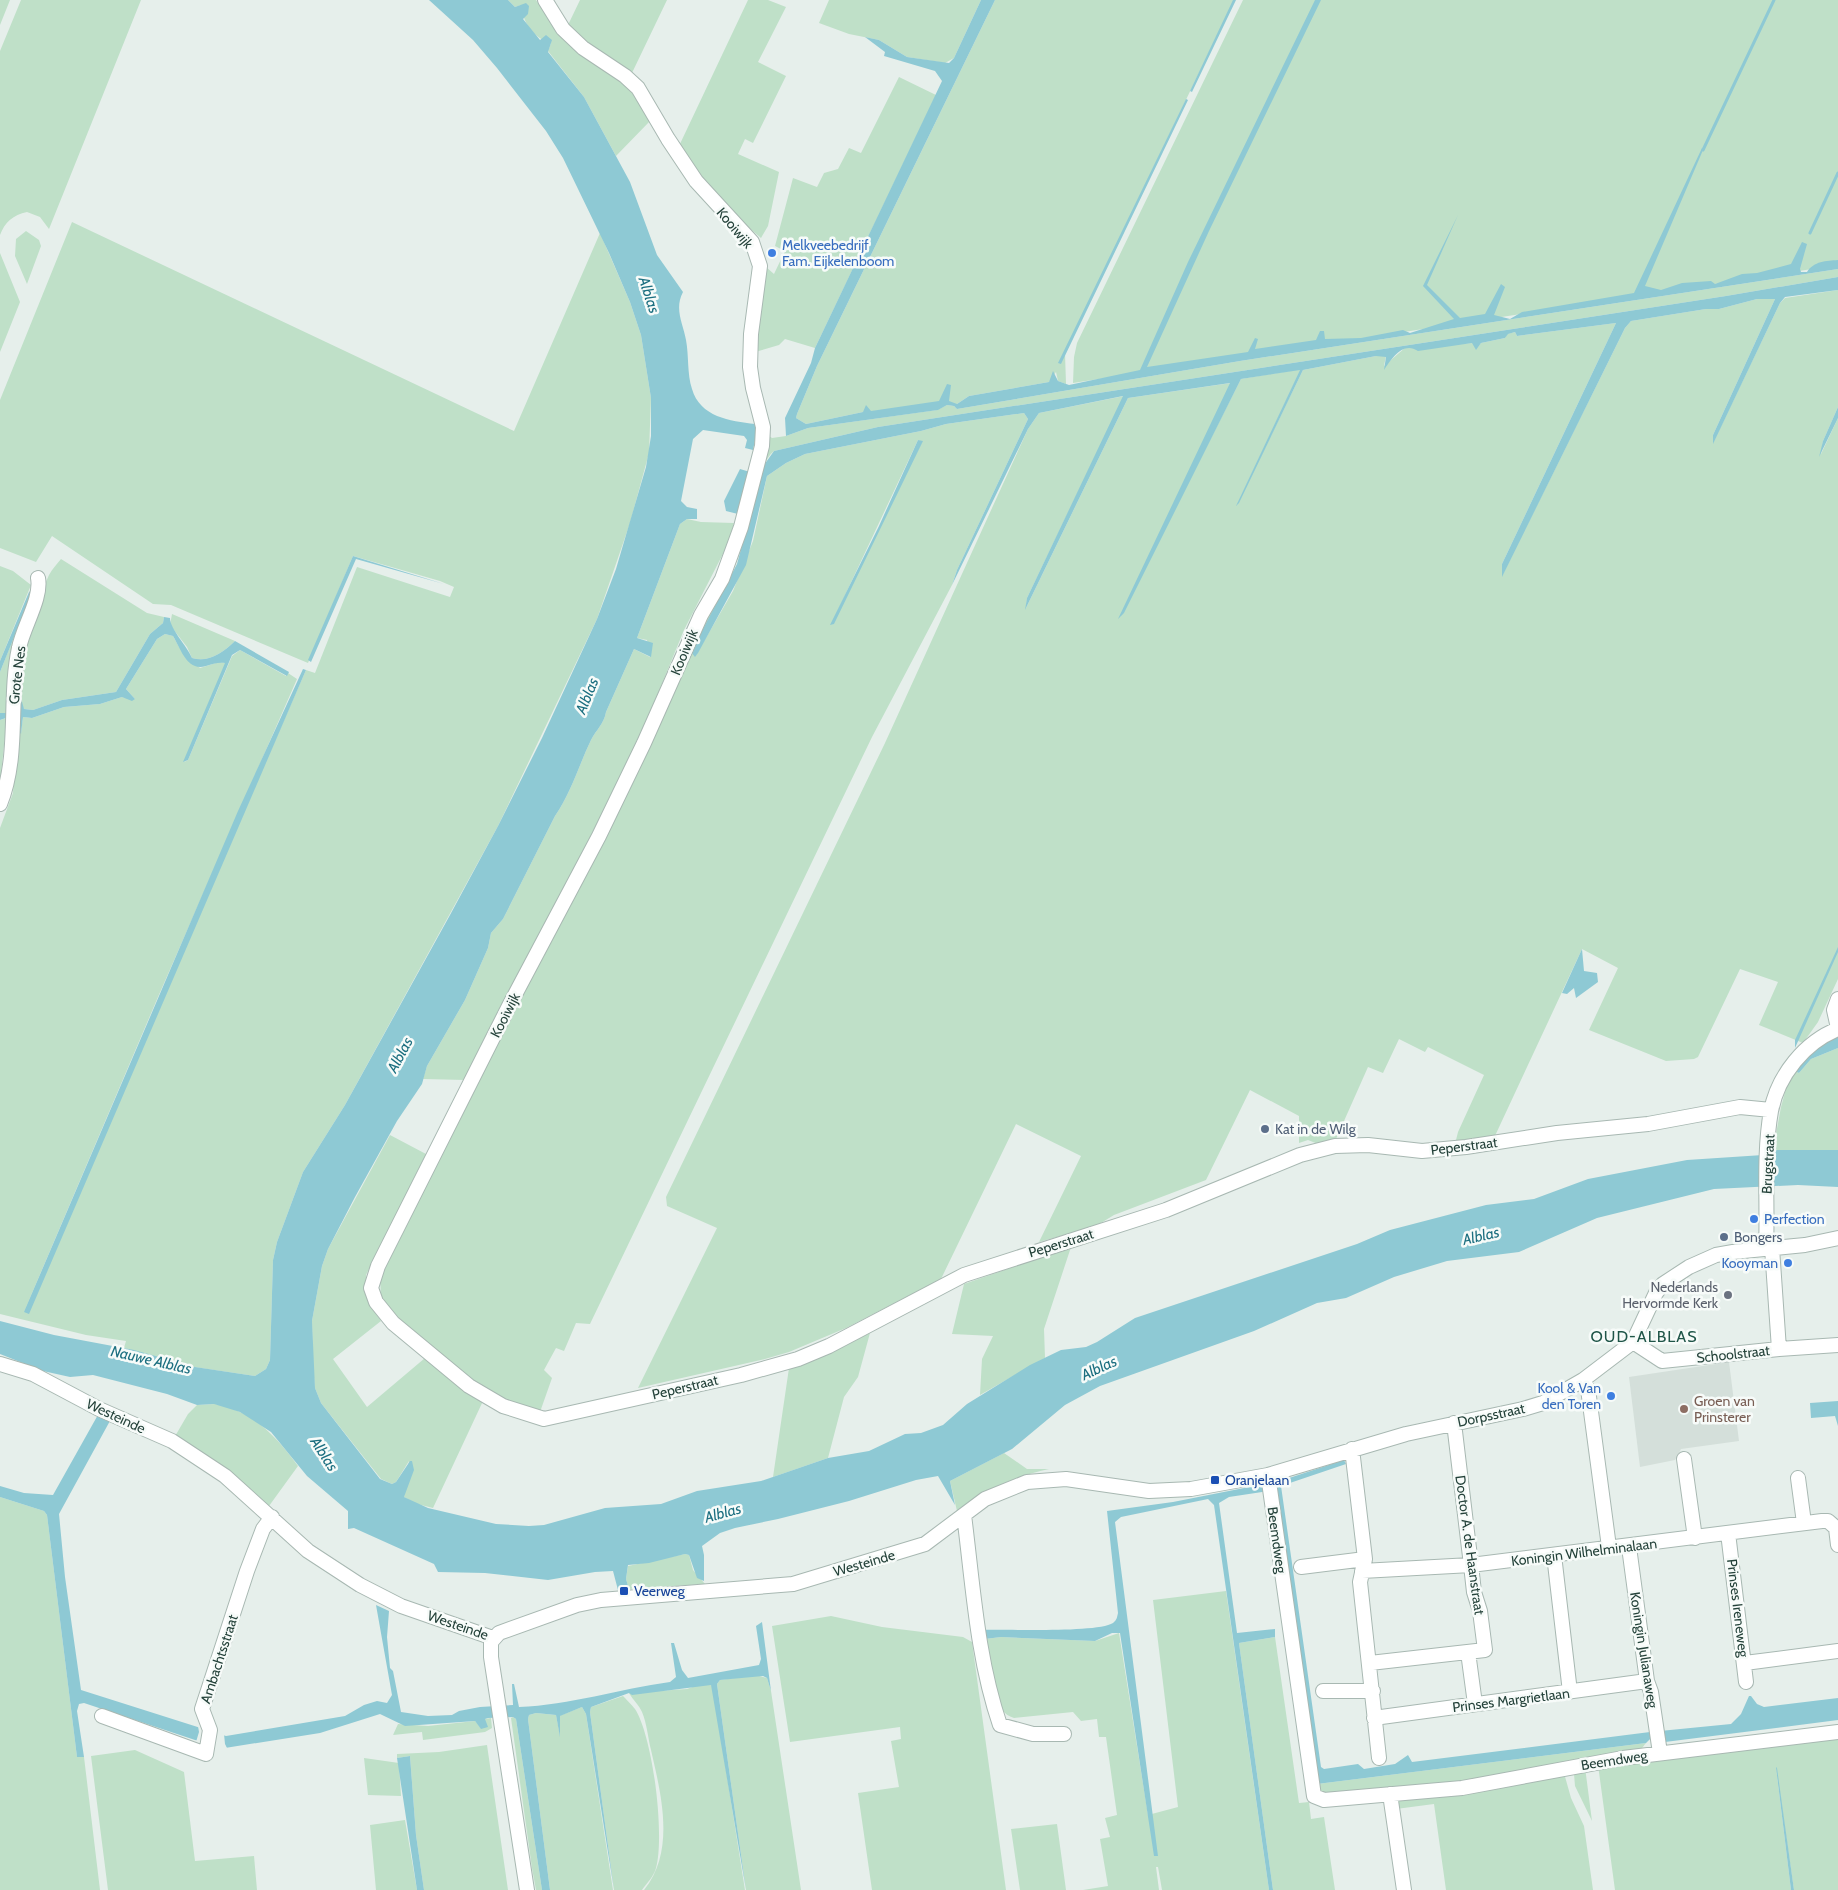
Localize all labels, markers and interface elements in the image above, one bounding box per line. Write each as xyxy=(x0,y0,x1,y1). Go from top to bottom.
street label: Kooiwijk xyxy=(713,204,758,253)
place label: Melkveebedrijf Fam. Eijkelenboom xyxy=(782,236,894,270)
marker: Melkveebedrijf Fam. Eijkelenboom xyxy=(766,247,778,259)
water label: Alblas xyxy=(634,274,663,316)
street label: Kooiwijk xyxy=(666,626,702,678)
street label: Grote Nes xyxy=(4,645,30,705)
water label: Alblas xyxy=(571,675,602,718)
street label: Kooiwijk xyxy=(486,989,524,1041)
water label: Alblas xyxy=(383,1034,417,1077)
place label: Kat in de Wilg xyxy=(1275,1120,1357,1138)
marker: Kat in de Wilg xyxy=(1259,1123,1271,1135)
street label: Peperstraat xyxy=(1430,1133,1499,1159)
street label: Brugstraat xyxy=(1757,1133,1779,1194)
place label: Perfection xyxy=(1764,1210,1825,1228)
marker: Perfection xyxy=(1748,1213,1760,1225)
water label: Alblas xyxy=(1460,1223,1501,1249)
street label: Peperstraat xyxy=(1026,1224,1096,1261)
place label: Bongers xyxy=(1734,1228,1782,1246)
marker: Bongers xyxy=(1718,1231,1730,1243)
place label: Kooyman xyxy=(1721,1254,1778,1272)
marker: Kooyman xyxy=(1782,1257,1794,1269)
place label: Nederlands Hervormde Kerk xyxy=(1622,1278,1719,1312)
marker: Nederlands Hervormde Kerk xyxy=(1722,1289,1734,1301)
district label: OUD-ALBLAS xyxy=(1591,1327,1697,1346)
street label: Schoolstraat xyxy=(1695,1341,1771,1367)
water label: Nauwe Alblas xyxy=(109,1342,193,1378)
water label: Alblas xyxy=(1077,1352,1120,1384)
street label: Peperstraat xyxy=(650,1371,720,1403)
place label: Kool & Van den Toren xyxy=(1537,1379,1601,1413)
marker: Kool & Van den Toren xyxy=(1605,1390,1617,1402)
place label: Groen van Prinsterer xyxy=(1694,1392,1755,1426)
street label: Westeinde xyxy=(84,1394,148,1438)
street label: Dorpsstraat xyxy=(1456,1399,1527,1431)
marker: Groen van Prinsterer xyxy=(1678,1403,1690,1415)
water label: Alblas xyxy=(306,1433,342,1475)
place label: Oranjelaan xyxy=(1225,1471,1289,1489)
marker: Oranjelaan xyxy=(1209,1474,1221,1486)
street label: Doctor A. de Haanstraat xyxy=(1451,1474,1489,1616)
water label: Alblas xyxy=(702,1499,743,1527)
street label: Beemdweg xyxy=(1263,1506,1291,1575)
street label: Koningin Wilhelminalaan xyxy=(1510,1534,1658,1570)
street label: Westeinde xyxy=(831,1546,897,1580)
street label: Prinses Ireneweg xyxy=(1723,1558,1753,1659)
place label: Veerweg xyxy=(634,1582,686,1600)
marker: Veerweg xyxy=(618,1585,630,1597)
street label: Koningin Julianaweg xyxy=(1626,1591,1662,1710)
street label: Westeinde xyxy=(425,1606,491,1644)
street label: Ambachtsstraat xyxy=(196,1612,242,1706)
street label: Prinses Margrietlaan xyxy=(1451,1684,1571,1716)
street label: Beemdweg xyxy=(1580,1746,1649,1774)

